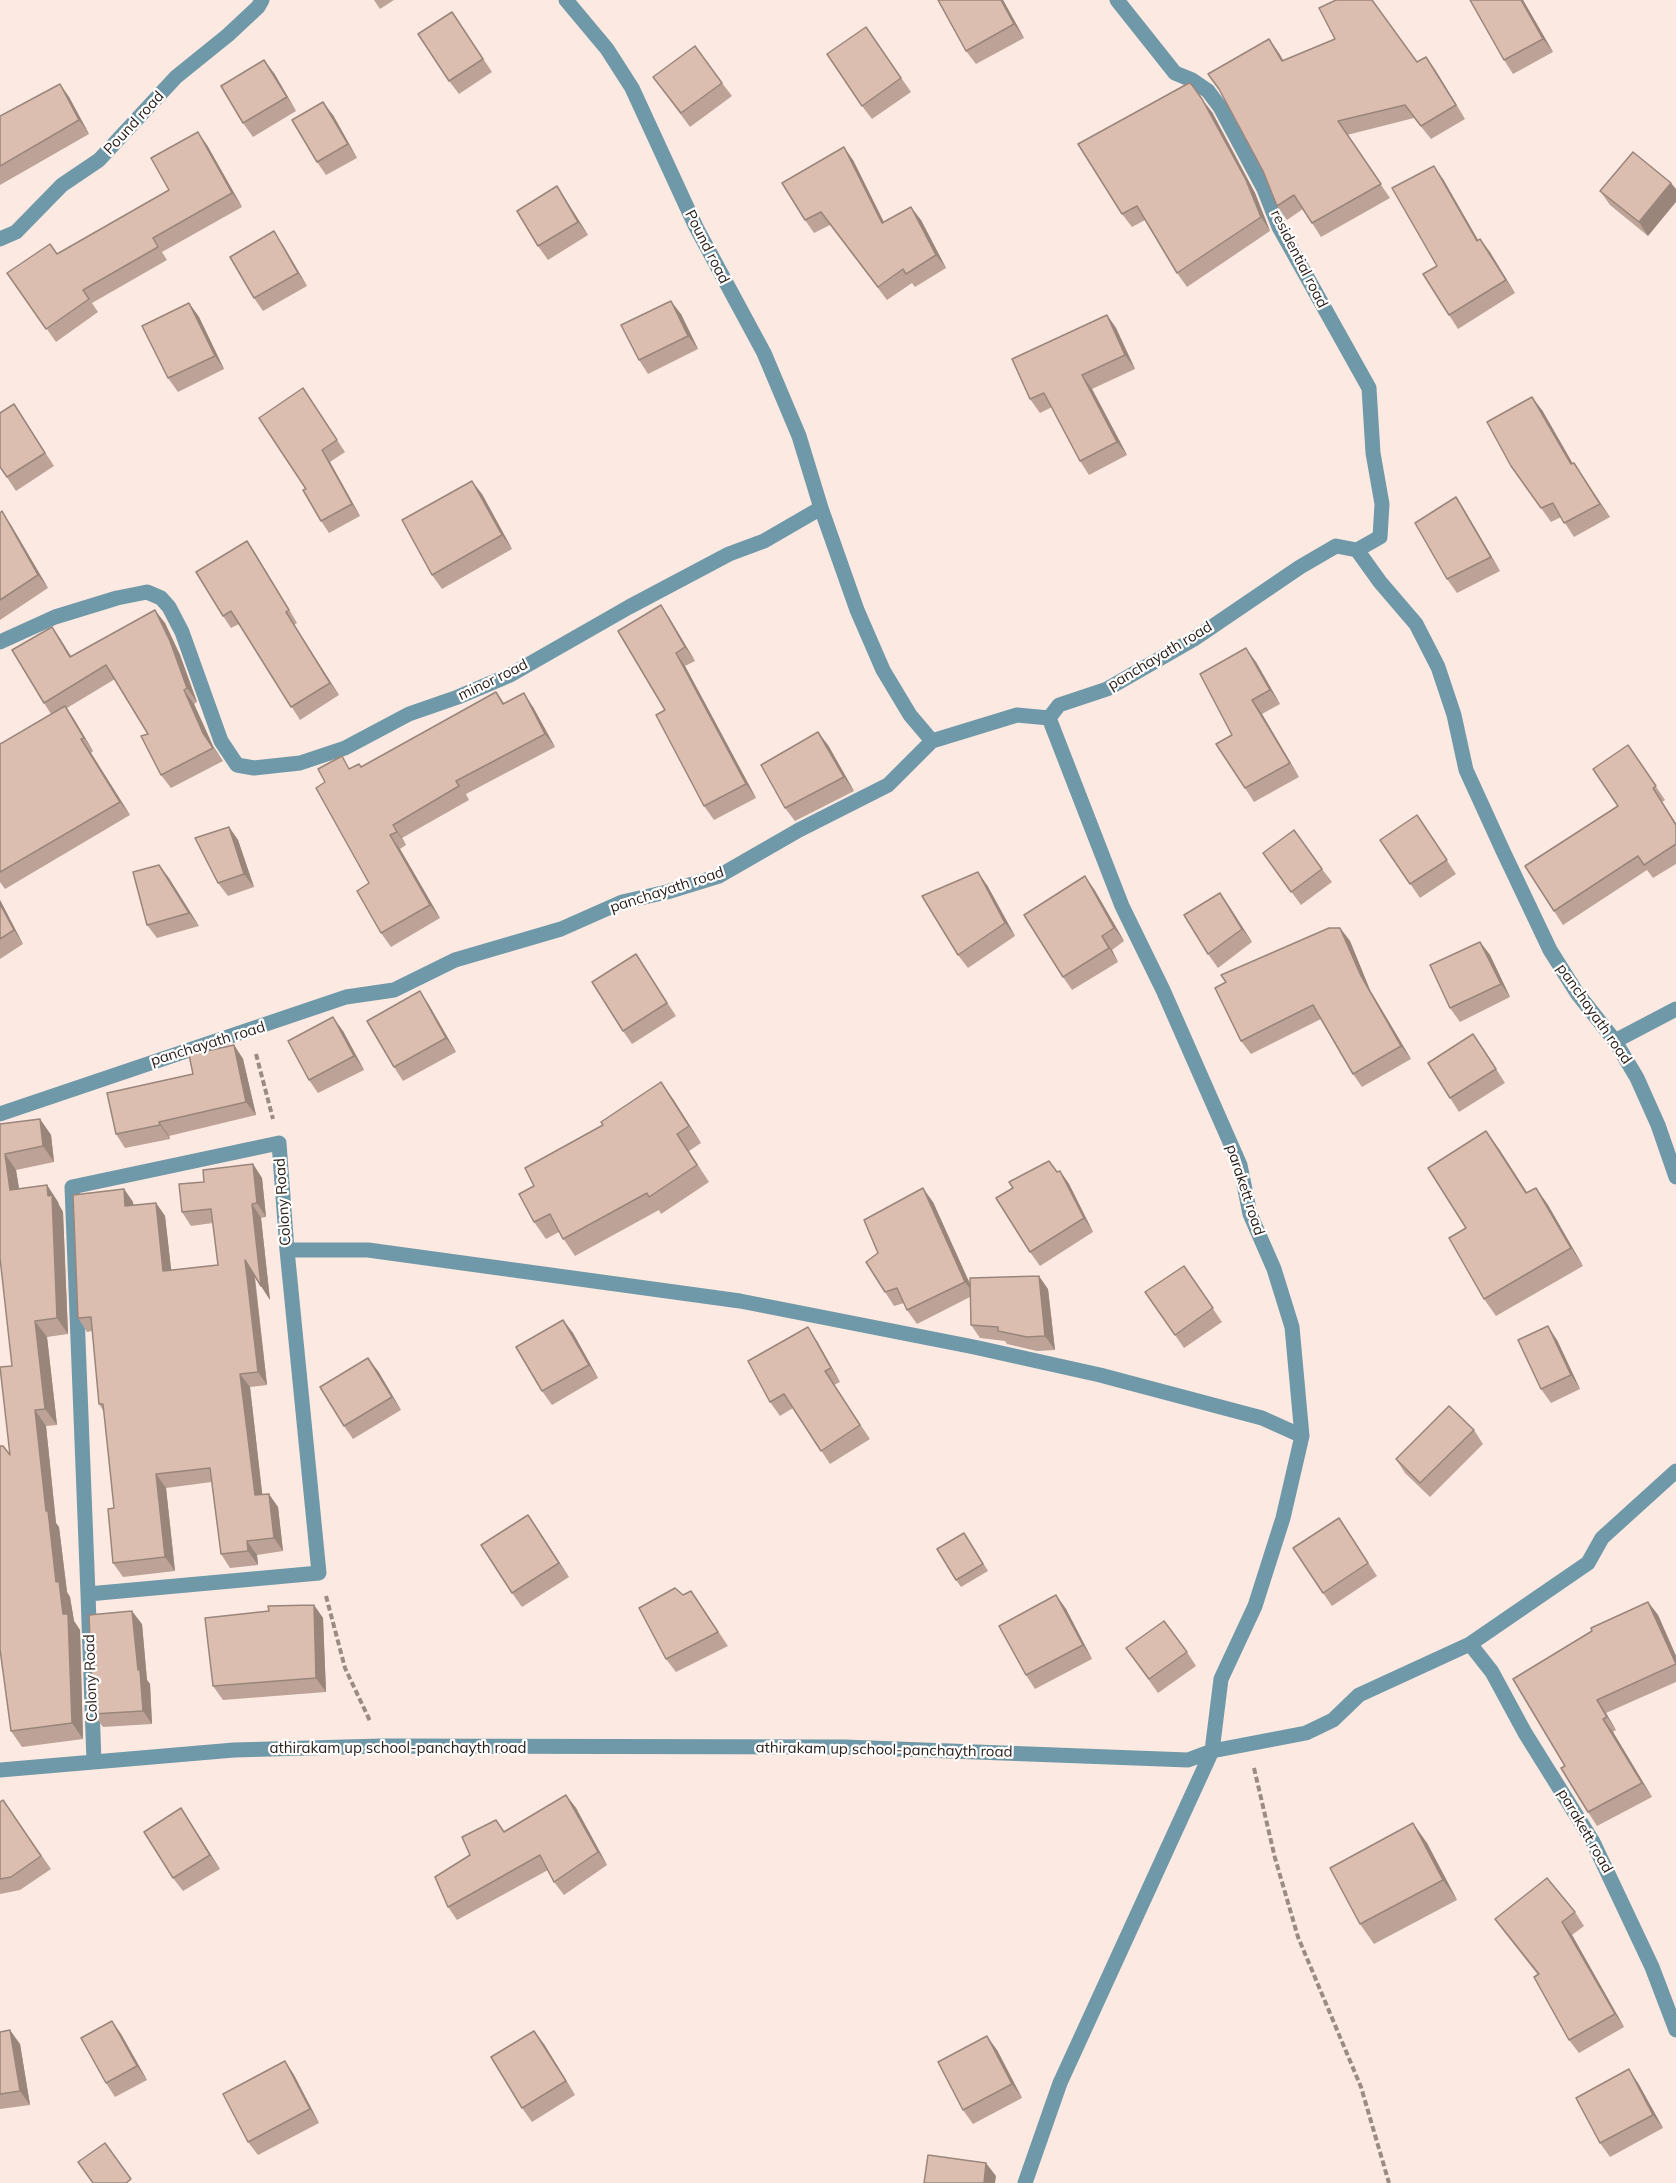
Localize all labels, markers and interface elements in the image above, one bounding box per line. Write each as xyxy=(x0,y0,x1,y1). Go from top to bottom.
street label: Pound road xyxy=(100,88,168,158)
street label: Pound road xyxy=(681,207,733,287)
street label: residential road xyxy=(1267,207,1331,311)
street label: panchayath road xyxy=(1105,618,1215,694)
street label: minor road xyxy=(455,655,531,705)
street label: panchayath road xyxy=(608,863,726,917)
street label: panchayath road xyxy=(1553,960,1635,1068)
street label: panchayath road xyxy=(149,1018,267,1070)
street label: parakett road xyxy=(1222,1142,1268,1238)
street label: Colony Road xyxy=(271,1158,295,1246)
street label: Colony Road xyxy=(80,1634,102,1722)
street label: athirakam up school-panchayth road xyxy=(270,1739,526,1757)
street label: athirakam up school-panchayth road xyxy=(755,1739,1013,1761)
street label: parakett road xyxy=(1554,1786,1616,1876)

